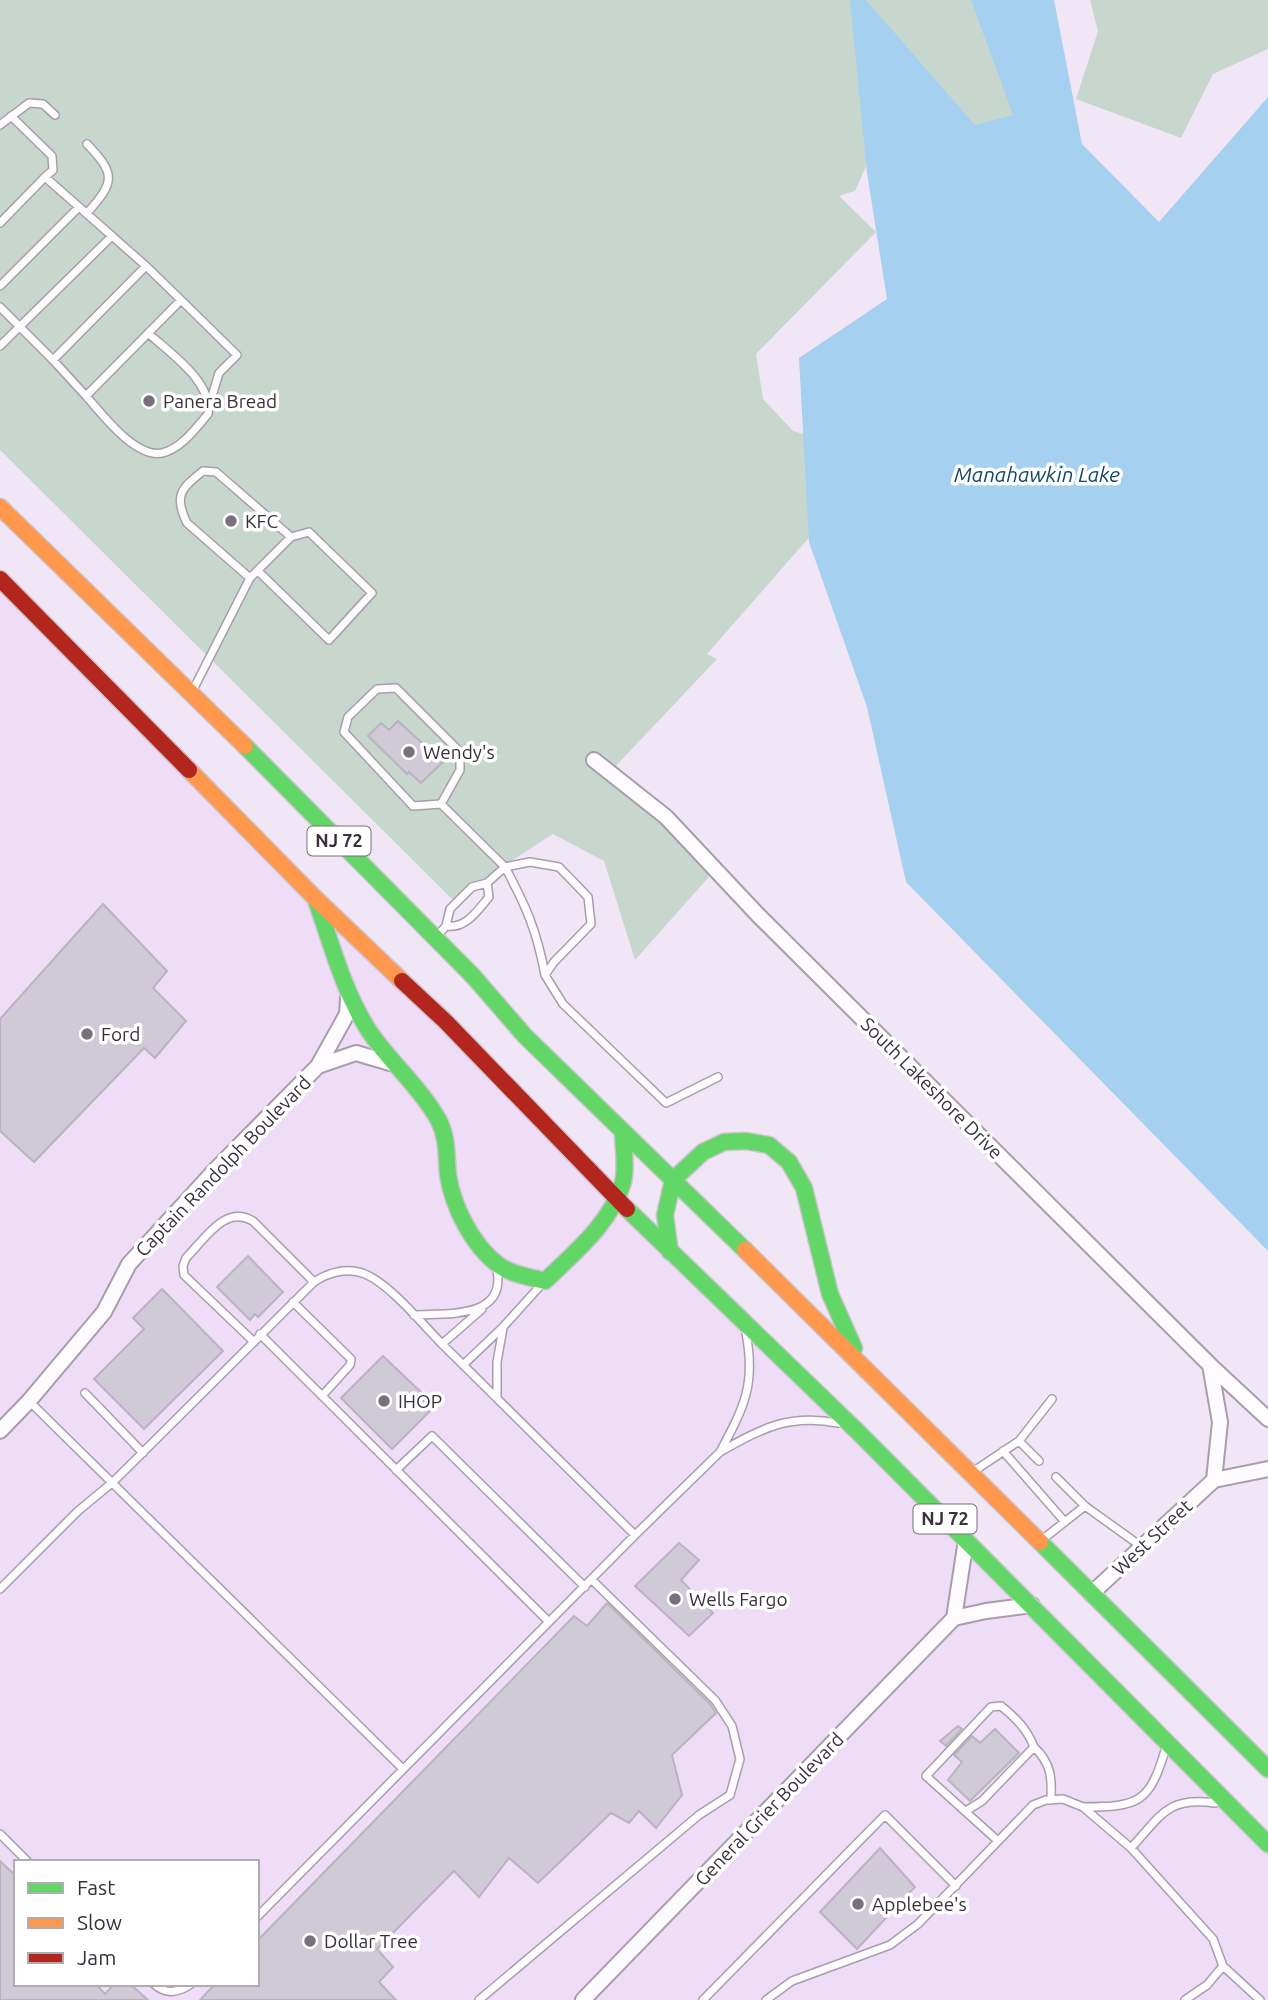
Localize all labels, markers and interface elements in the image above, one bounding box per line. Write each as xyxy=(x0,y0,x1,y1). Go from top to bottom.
place label: Panera Bread xyxy=(163,390,277,412)
marker: Panera Bread xyxy=(141,393,157,409)
water label: Manahawkin Lake xyxy=(954,462,1120,486)
place label: KFC xyxy=(245,510,279,532)
marker: KFC xyxy=(223,513,239,529)
place label: Wendy's xyxy=(423,741,495,763)
marker: Wendy's xyxy=(401,744,417,760)
road number: NJ 72 xyxy=(308,826,370,856)
street label: South Lakeshore Drive xyxy=(857,1013,1007,1163)
place label: Ford xyxy=(101,1023,140,1045)
marker: Ford xyxy=(79,1026,95,1042)
street label: Captain Randolph Boulevard xyxy=(131,1071,315,1261)
place label: IHOP xyxy=(398,1390,442,1412)
marker: IHOP xyxy=(376,1393,392,1409)
street label: West Street xyxy=(1108,1494,1197,1579)
road number: NJ 72 xyxy=(914,1504,976,1534)
place label: Wells Fargo xyxy=(689,1588,788,1610)
marker: Wells Fargo xyxy=(667,1591,683,1607)
street label: General Grier Boulevard xyxy=(690,1728,848,1890)
legend xyxy=(14,1860,259,1986)
text: Fast xyxy=(77,1875,115,1899)
place label: Applebee's xyxy=(872,1893,967,1915)
marker: Applebee's xyxy=(850,1896,866,1912)
text: Slow xyxy=(77,1910,122,1934)
place label: Dollar Tree xyxy=(324,1930,418,1952)
marker: Dollar Tree xyxy=(302,1933,318,1949)
text: Jam xyxy=(77,1945,116,1969)

